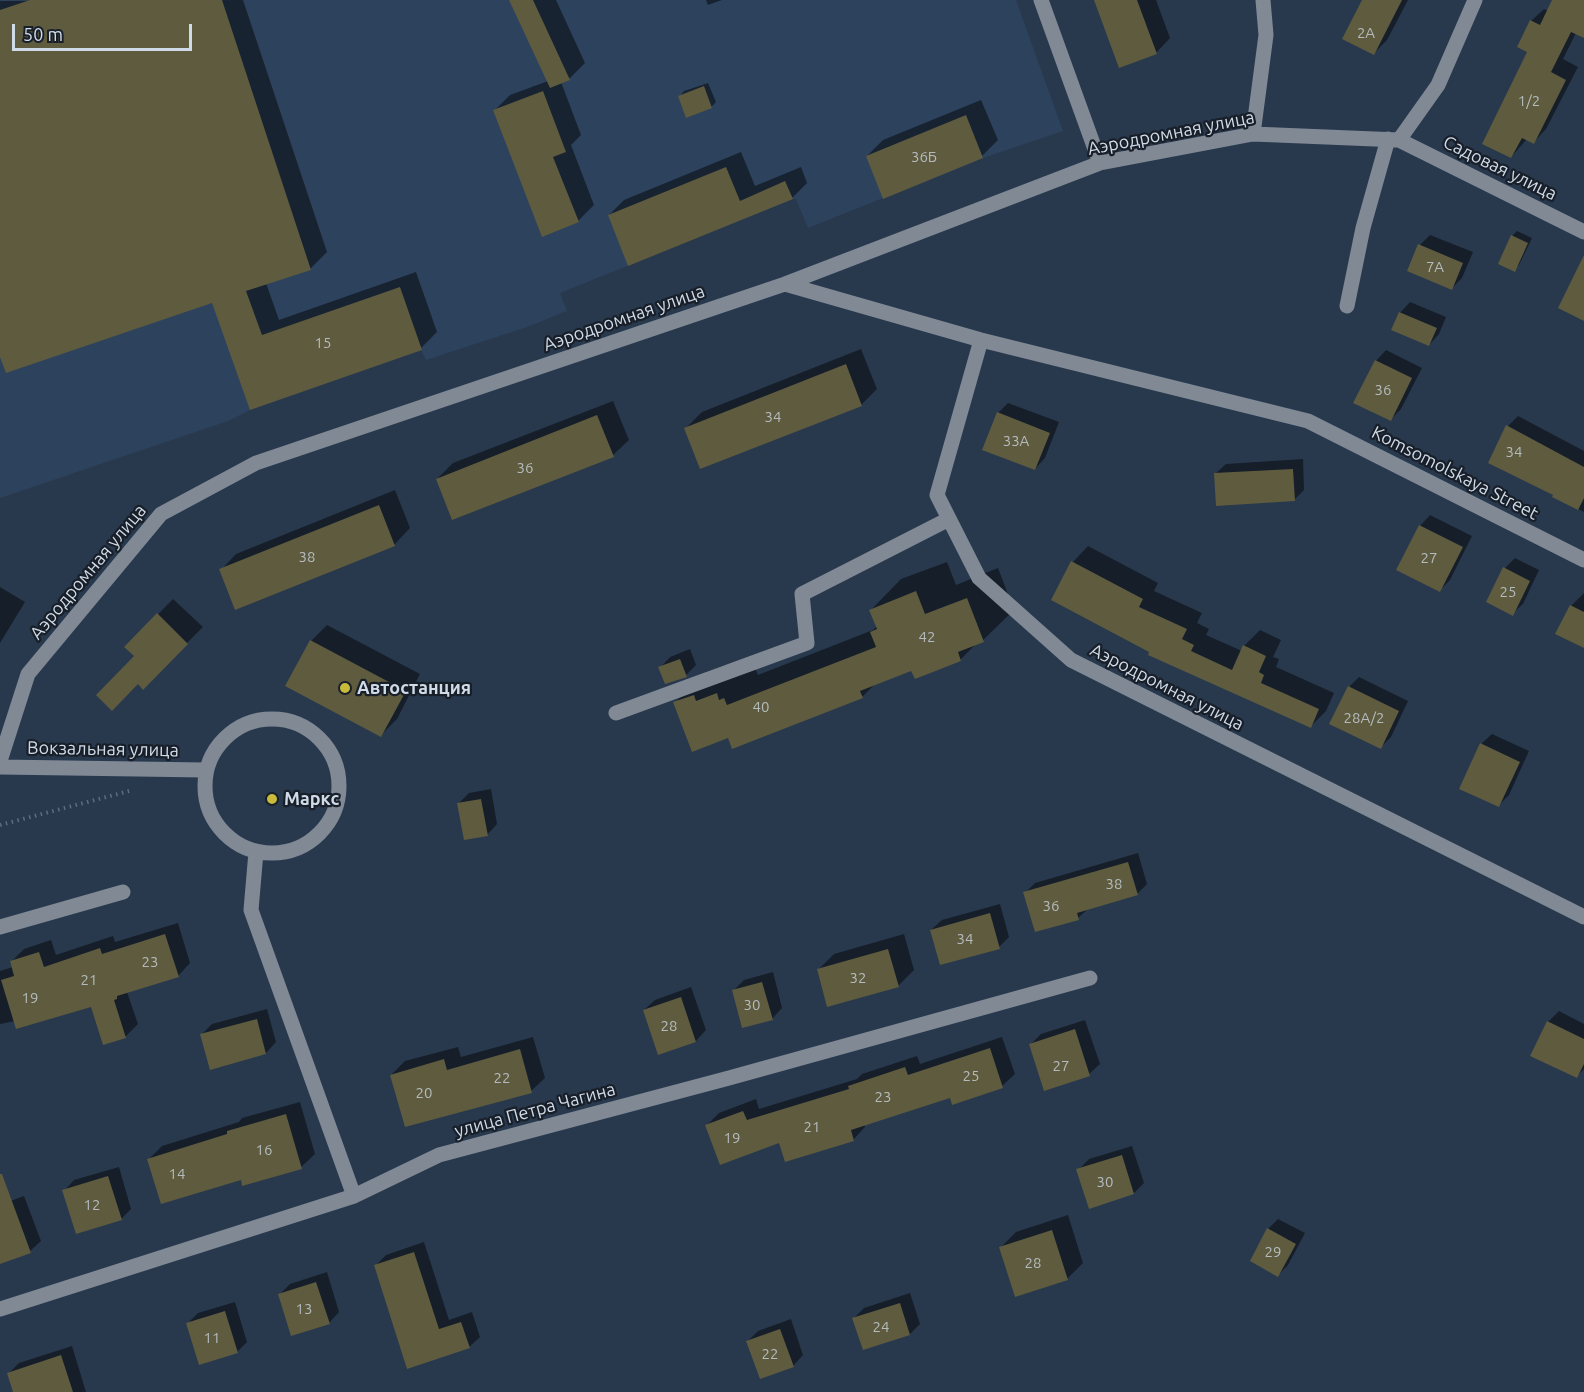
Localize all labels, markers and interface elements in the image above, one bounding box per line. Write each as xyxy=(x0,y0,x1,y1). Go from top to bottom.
scale bar xyxy=(15,12,195,50)
text: 50 m xyxy=(23,24,63,44)
house number: 2А xyxy=(1357,24,1375,42)
house number: 1/2 xyxy=(1518,92,1540,110)
street label: Аэродромная улица xyxy=(1086,106,1256,160)
street label: Садовая улица xyxy=(1440,131,1560,205)
house number: 36Б xyxy=(911,148,937,166)
house number: 7А xyxy=(1426,258,1444,276)
street label: Аэродромная улица xyxy=(540,280,708,356)
house number: 15 xyxy=(315,334,331,352)
house number: 36 xyxy=(1375,381,1391,399)
house number: 34 xyxy=(765,408,781,426)
street label: Komsomolskaya Street xyxy=(1368,422,1542,524)
house number: 33А xyxy=(1003,432,1029,450)
house number: 34 xyxy=(1506,443,1522,461)
house number: 36 xyxy=(517,459,533,477)
street label: Аэродромная улица xyxy=(25,500,151,644)
house number: 38 xyxy=(299,548,315,566)
house number: 27 xyxy=(1421,549,1437,567)
house number: 25 xyxy=(1500,583,1516,601)
house number: 42 xyxy=(919,628,935,646)
street label: Аэродромная улица xyxy=(1087,639,1247,735)
place label: Автостанция xyxy=(357,677,471,699)
marker: Автостанция xyxy=(338,681,352,695)
house number: 40 xyxy=(753,698,769,716)
house number: 28А/2 xyxy=(1344,709,1384,727)
street label: Вокзальная улица xyxy=(27,737,179,761)
place label: Маркс xyxy=(284,788,339,810)
marker: Маркс xyxy=(265,792,279,806)
house number: 38 xyxy=(1106,875,1122,893)
house number: 36 xyxy=(1043,897,1059,915)
house number: 34 xyxy=(957,930,973,948)
house number: 23 xyxy=(142,953,158,971)
house number: 32 xyxy=(850,969,866,987)
house number: 21 xyxy=(81,971,97,989)
house number: 19 xyxy=(22,989,38,1007)
house number: 30 xyxy=(744,996,760,1014)
house number: 28 xyxy=(661,1017,677,1035)
house number: 27 xyxy=(1053,1057,1069,1075)
house number: 25 xyxy=(963,1067,979,1085)
house number: 22 xyxy=(494,1069,510,1087)
street label: улица Петра Чагина xyxy=(452,1078,618,1142)
house number: 20 xyxy=(416,1084,432,1102)
house number: 23 xyxy=(875,1088,891,1106)
house number: 21 xyxy=(804,1118,820,1136)
house number: 19 xyxy=(724,1129,740,1147)
house number: 16 xyxy=(256,1141,272,1159)
house number: 14 xyxy=(169,1165,185,1183)
house number: 30 xyxy=(1097,1173,1113,1191)
house number: 12 xyxy=(84,1196,100,1214)
house number: 29 xyxy=(1265,1243,1281,1261)
house number: 28 xyxy=(1025,1254,1041,1272)
house number: 13 xyxy=(296,1300,312,1318)
house number: 24 xyxy=(873,1318,889,1336)
house number: 11 xyxy=(204,1329,220,1347)
house number: 22 xyxy=(762,1345,778,1363)

